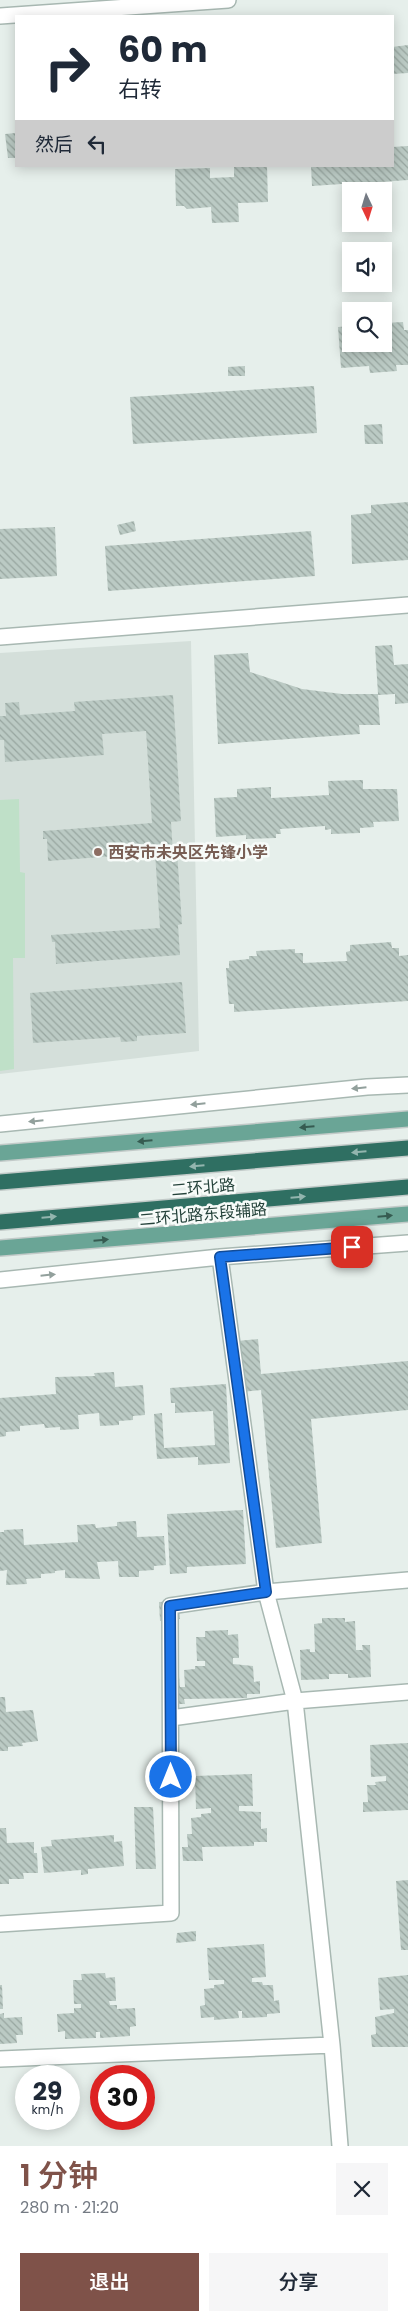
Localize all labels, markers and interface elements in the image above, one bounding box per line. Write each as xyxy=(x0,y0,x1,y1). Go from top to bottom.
text: 60 m xyxy=(118,25,208,74)
icon: right xyxy=(35,35,100,100)
text: 右转 xyxy=(118,74,162,105)
icon: left xyxy=(83,130,111,158)
text: 然后 xyxy=(35,131,73,158)
north arrow xyxy=(342,182,392,232)
map controls xyxy=(342,182,392,352)
button: sound xyxy=(342,242,392,292)
button: search xyxy=(342,302,392,352)
place label: 西安市未央区先锋小学 xyxy=(108,841,268,864)
marker: 西安市未央区先锋小学 xyxy=(92,846,104,858)
one-way arrow xyxy=(351,1084,367,1092)
one-way arrow xyxy=(189,1100,205,1108)
one-way arrow xyxy=(28,1117,44,1125)
one-way arrow xyxy=(299,1124,315,1132)
one-way arrow xyxy=(137,1137,153,1145)
one-way arrow xyxy=(351,1149,367,1157)
one-way arrow xyxy=(189,1162,205,1170)
street label: 二环北路 xyxy=(170,1173,236,1202)
one-way arrow xyxy=(290,1192,306,1200)
street label: 二环北路东段辅路 xyxy=(138,1197,268,1232)
one-way arrow xyxy=(377,1212,393,1220)
one-way arrow xyxy=(41,1213,57,1221)
pin xyxy=(331,1226,373,1268)
icon: arrive xyxy=(338,1233,366,1261)
one-way arrow xyxy=(93,1235,109,1243)
one-way arrow xyxy=(41,1271,57,1279)
position arrow xyxy=(144,1750,196,1802)
speed limit sign: 30 xyxy=(90,2065,155,2130)
text: 29 xyxy=(33,2074,62,2109)
text: km/h xyxy=(32,2101,63,2118)
text: 1 分钟 xyxy=(20,2154,98,2197)
button: close xyxy=(336,2163,388,2215)
text: 280 m · 21:20 xyxy=(20,2196,119,2219)
button: 退出 xyxy=(20,2253,199,2311)
button: 分享 xyxy=(209,2253,388,2311)

